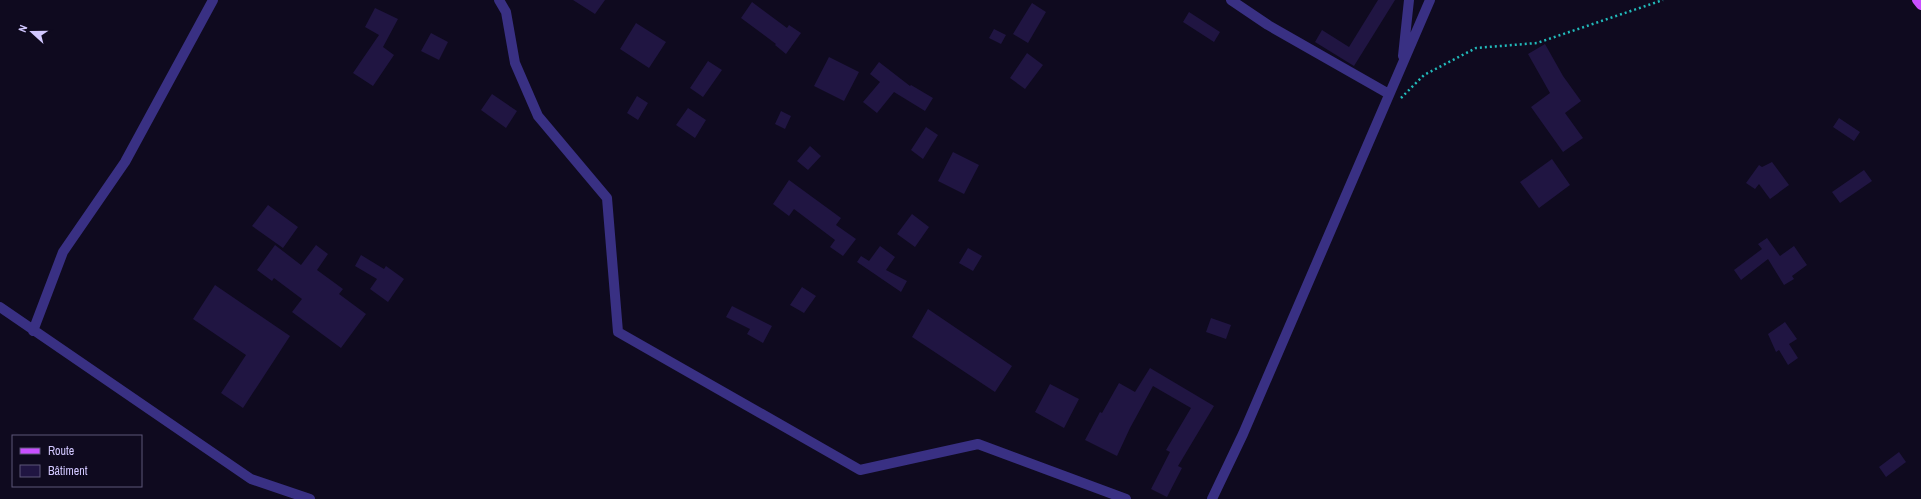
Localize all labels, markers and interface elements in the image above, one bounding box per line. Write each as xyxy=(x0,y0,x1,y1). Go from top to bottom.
north arrow xyxy=(12,12,52,52)
text: N xyxy=(15,23,30,34)
legend xyxy=(12,435,142,487)
text: Route xyxy=(48,443,74,459)
text: Bâtiment xyxy=(48,463,88,479)

